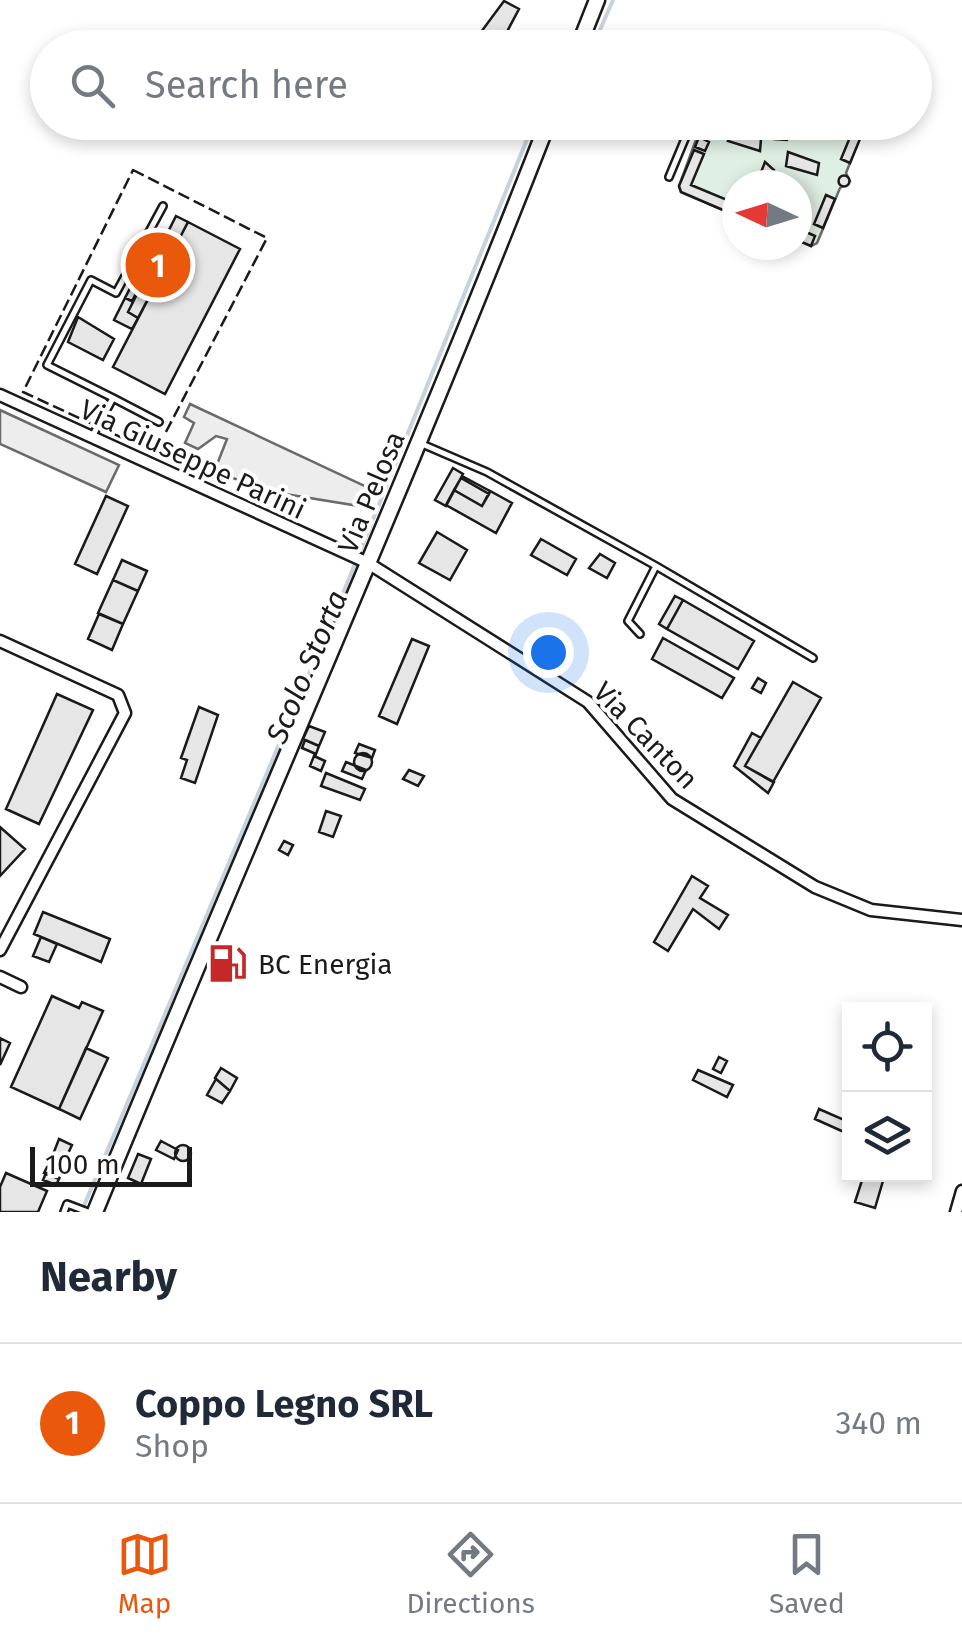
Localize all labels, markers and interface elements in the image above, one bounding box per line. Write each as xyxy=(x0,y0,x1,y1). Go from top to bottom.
search box xyxy=(30,30,932,140)
icon: search xyxy=(65,58,120,113)
text: Search here xyxy=(145,62,348,108)
north arrow xyxy=(722,170,812,260)
pin: 1 xyxy=(126,228,190,302)
street label: Via Giuseppe Parini xyxy=(75,393,311,526)
street label: Via Pelosa xyxy=(331,426,412,558)
water label: Scolo Storta xyxy=(258,585,355,750)
your location xyxy=(523,627,574,678)
street label: Via Canton xyxy=(587,675,705,796)
fuel station icon: BC Energia xyxy=(207,943,249,985)
place label: BC Energia xyxy=(258,948,393,981)
map controls xyxy=(842,1002,932,1182)
button: locate xyxy=(842,1002,932,1092)
button: layers xyxy=(842,1092,932,1182)
scale bar xyxy=(30,1142,192,1186)
text: 100 m xyxy=(45,1148,120,1181)
text: Nearby xyxy=(40,1252,177,1302)
text: Coppo Legno SRL xyxy=(135,1381,433,1427)
text: 1 xyxy=(65,1404,80,1442)
text: 340 m xyxy=(835,1404,922,1442)
text: Shop xyxy=(135,1427,209,1465)
tab: Map xyxy=(117,1527,172,1620)
tab: Directions xyxy=(406,1527,535,1620)
tab: Saved xyxy=(769,1527,845,1620)

